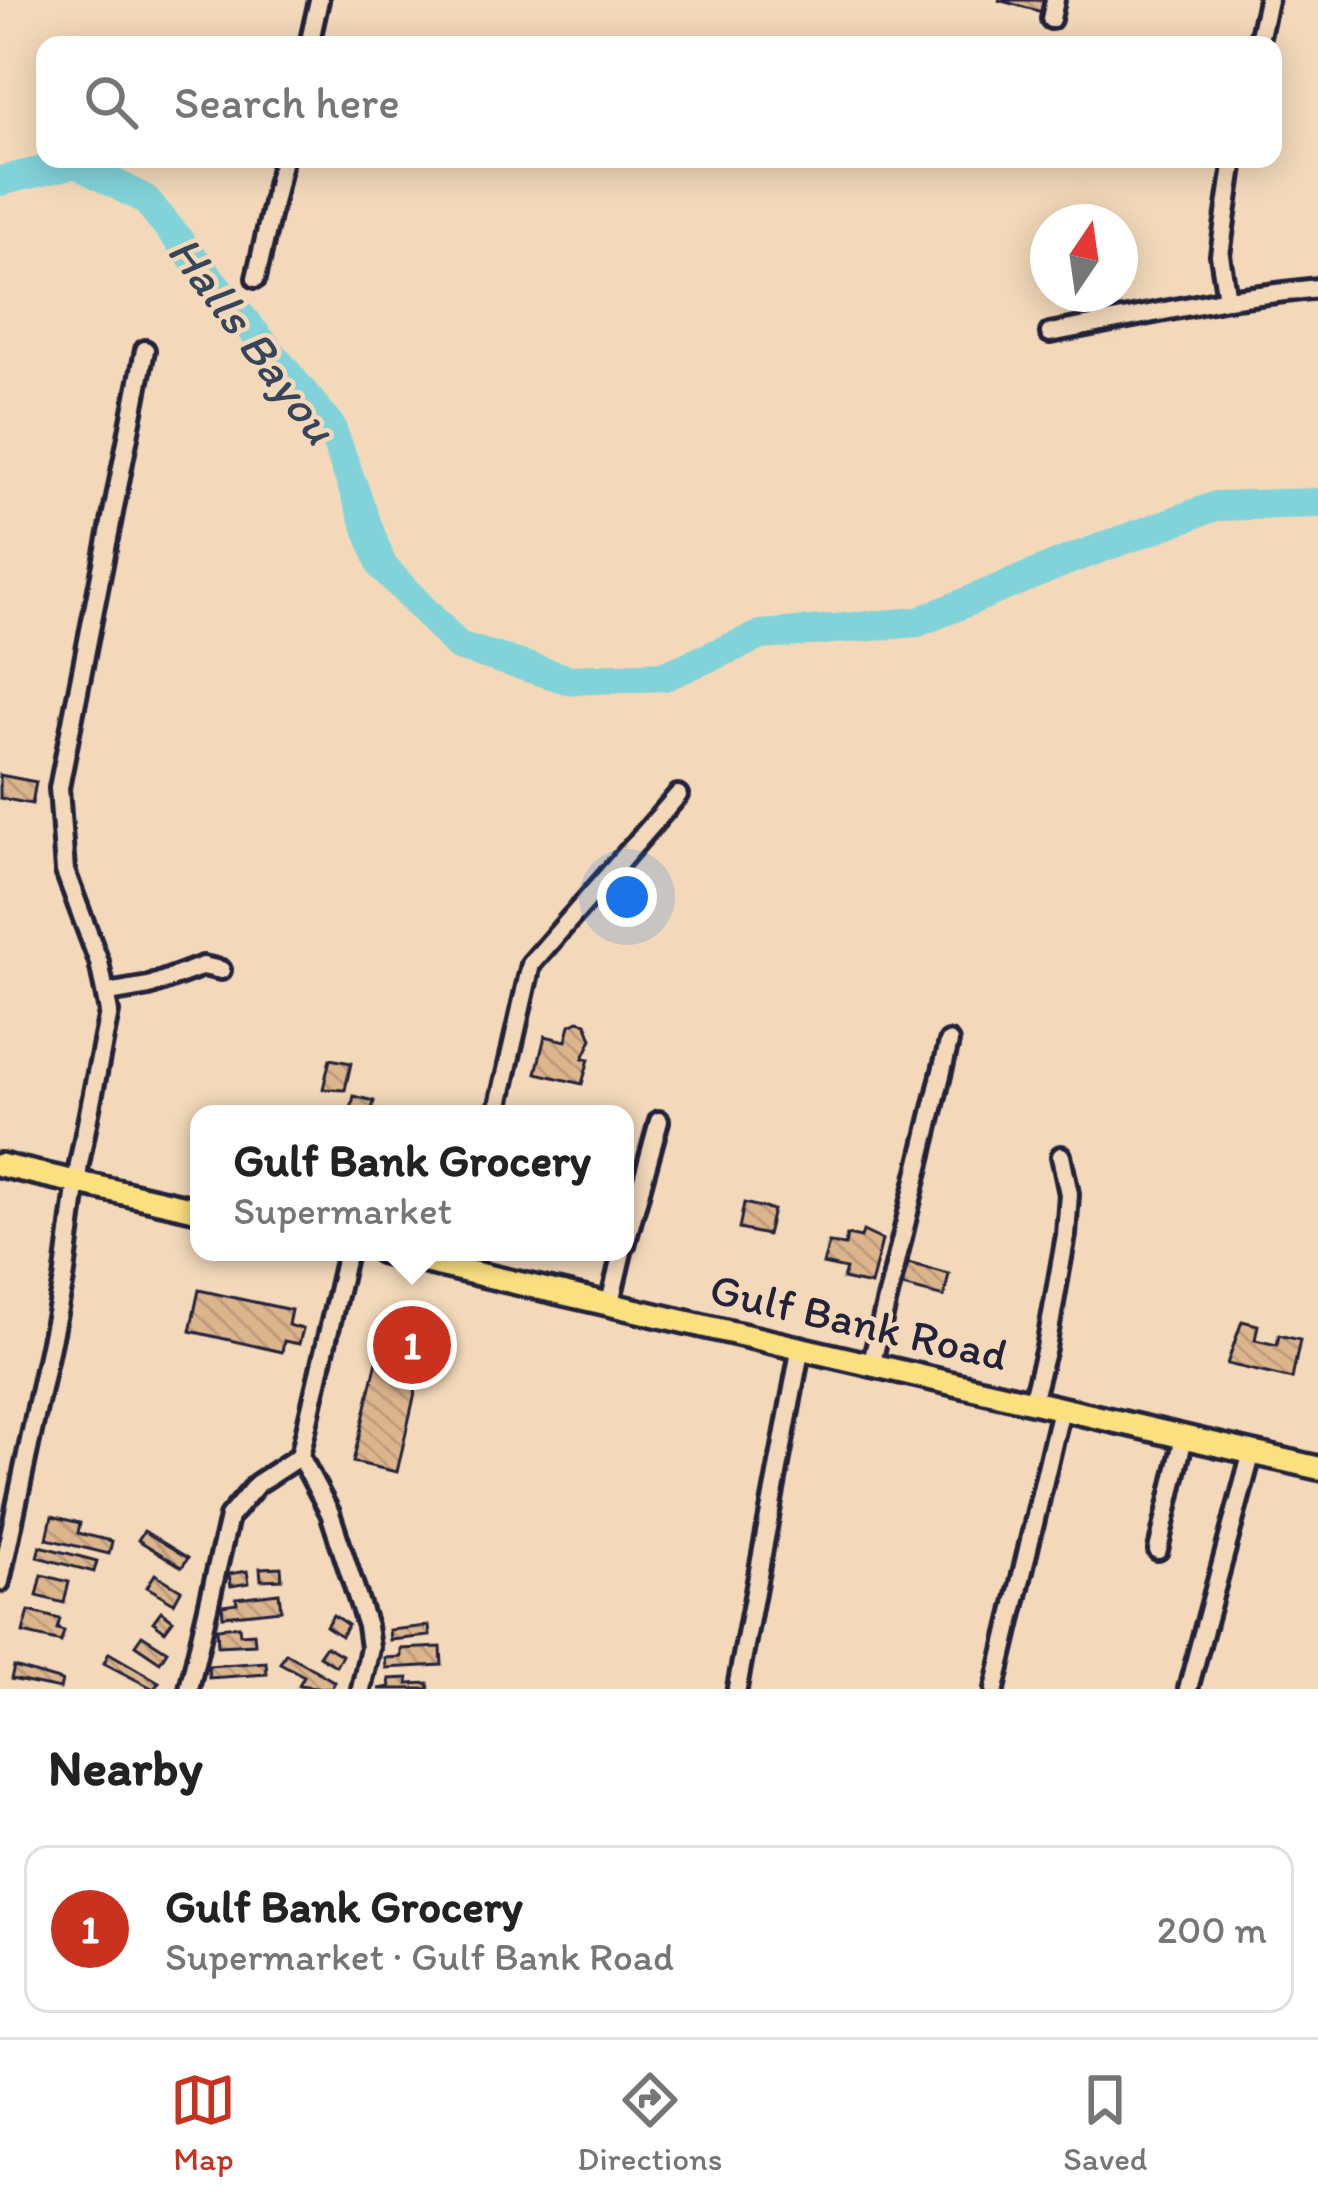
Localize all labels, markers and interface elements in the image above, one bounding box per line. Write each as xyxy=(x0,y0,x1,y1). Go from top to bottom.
search box xyxy=(36,36,1282,168)
icon: search xyxy=(78,69,144,135)
text: Search here xyxy=(174,75,400,129)
north arrow xyxy=(1030,204,1138,312)
water label: Halls Bayou xyxy=(156,224,351,456)
your location xyxy=(597,867,657,927)
popup xyxy=(190,1105,634,1261)
text: Gulf Bank Grocery xyxy=(233,1133,591,1187)
text: Supermarket xyxy=(233,1187,452,1234)
street label: Gulf Bank Road xyxy=(705,1261,1013,1381)
pin: 1 xyxy=(373,1300,451,1390)
text: Nearby xyxy=(48,1737,203,1798)
text: Gulf Bank Grocery xyxy=(165,1879,523,1933)
text: 1 xyxy=(81,1906,99,1953)
text: 200 m xyxy=(1157,1906,1267,1953)
text: Supermarket · Gulf Bank Road xyxy=(165,1933,674,1980)
tab: Map xyxy=(170,2067,236,2178)
tab: Directions xyxy=(577,2067,722,2178)
tab: Saved xyxy=(1063,2067,1148,2178)

